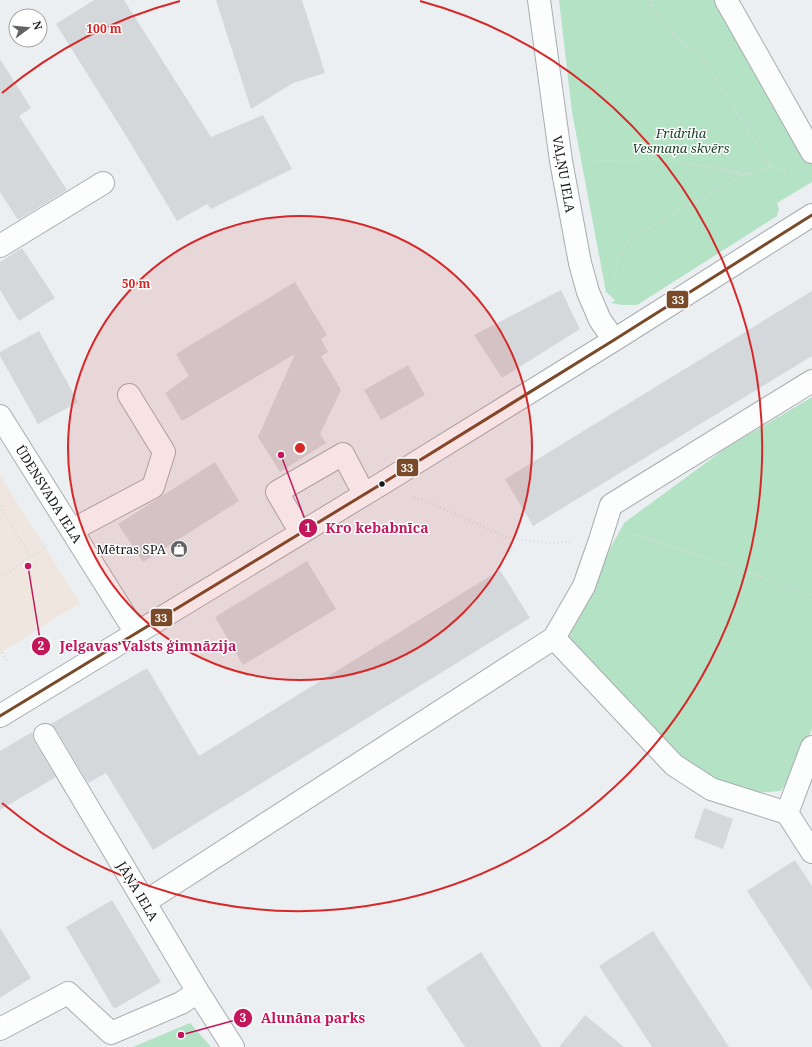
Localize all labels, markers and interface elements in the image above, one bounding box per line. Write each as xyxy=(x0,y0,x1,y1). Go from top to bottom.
north arrow xyxy=(8,8,48,48)
text: N xyxy=(30,19,47,32)
text: 100 m xyxy=(86,20,122,37)
park label: Frīdriha Vesmaņa skvērs xyxy=(632,124,730,157)
street label: VAĻŅU IELA xyxy=(548,134,580,215)
text: 50 m xyxy=(122,275,150,292)
line badge: 33 xyxy=(666,290,689,309)
text: 33 xyxy=(672,292,684,307)
centre of rings xyxy=(293,441,307,455)
street label: ŪDENSVADA IELA xyxy=(12,442,87,547)
line badge: 33 xyxy=(396,458,419,477)
text: 33 xyxy=(401,460,413,475)
unlabelled marker xyxy=(377,479,387,489)
callout: Kro kebabnīca xyxy=(298,515,437,541)
text: Kro kebabnīca xyxy=(325,518,429,537)
text: 1 xyxy=(305,519,312,536)
shop icon: Mētras SPA xyxy=(169,539,189,559)
place label: Mētras SPA xyxy=(96,540,167,558)
line badge: 33 xyxy=(150,608,173,627)
text: 33 xyxy=(155,610,167,625)
callout: Jelgavas Valsts ģimnāzija xyxy=(31,633,244,659)
text: Jelgavas Valsts ģimnāzija xyxy=(59,636,236,655)
text: 2 xyxy=(38,637,45,654)
street label: JĀŅA IELA xyxy=(113,857,163,925)
callout: Alunāna parks xyxy=(233,1005,374,1031)
text: Alunāna parks xyxy=(261,1008,365,1027)
text: 3 xyxy=(240,1009,247,1026)

